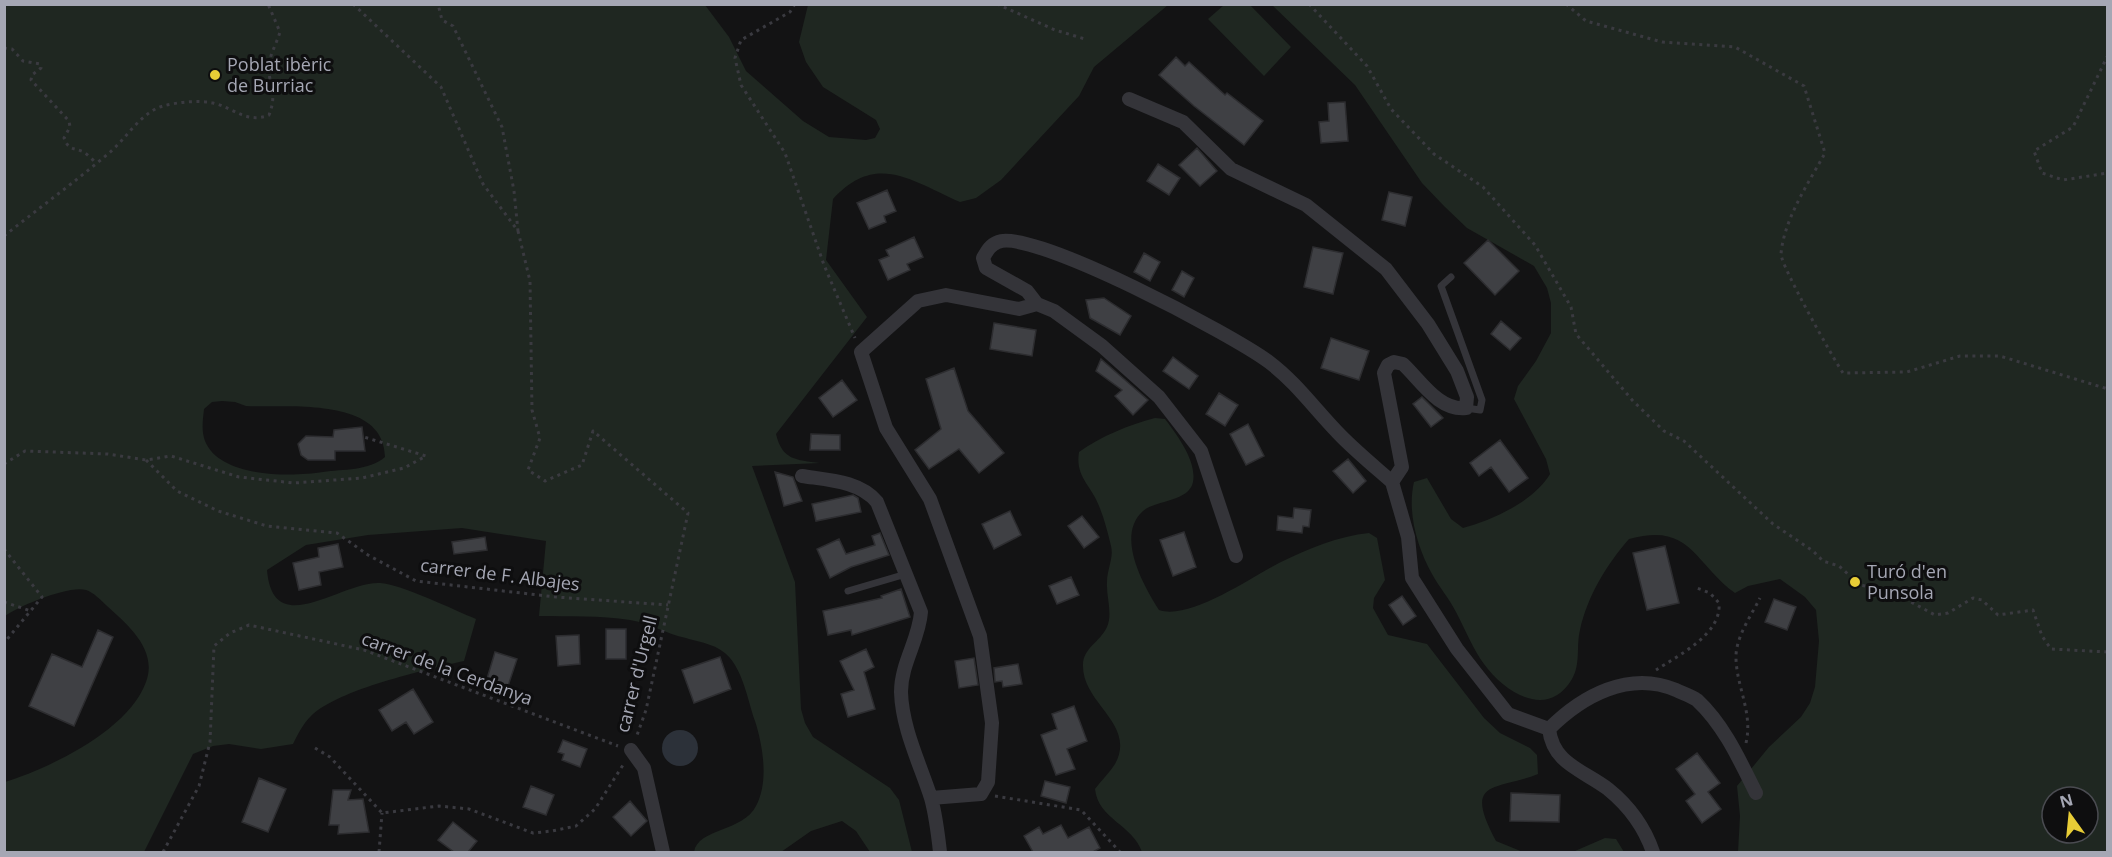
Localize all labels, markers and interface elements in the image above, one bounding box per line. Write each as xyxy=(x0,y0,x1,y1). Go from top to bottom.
place label: Poblat ibèric de Burriac xyxy=(227,52,332,97)
marker: Poblat ibèric de Burriac xyxy=(208,68,222,82)
street label: carrer de F. Albajes xyxy=(419,552,581,596)
place label: Turó d'en Punsola xyxy=(1867,559,1947,604)
marker: Turó d'en Punsola xyxy=(1848,575,1862,589)
street label: carrer d'Urgell xyxy=(610,613,662,735)
street label: carrer de la Cerdanya xyxy=(358,626,536,710)
north arrow xyxy=(2040,785,2100,845)
text: N xyxy=(2057,788,2075,813)

